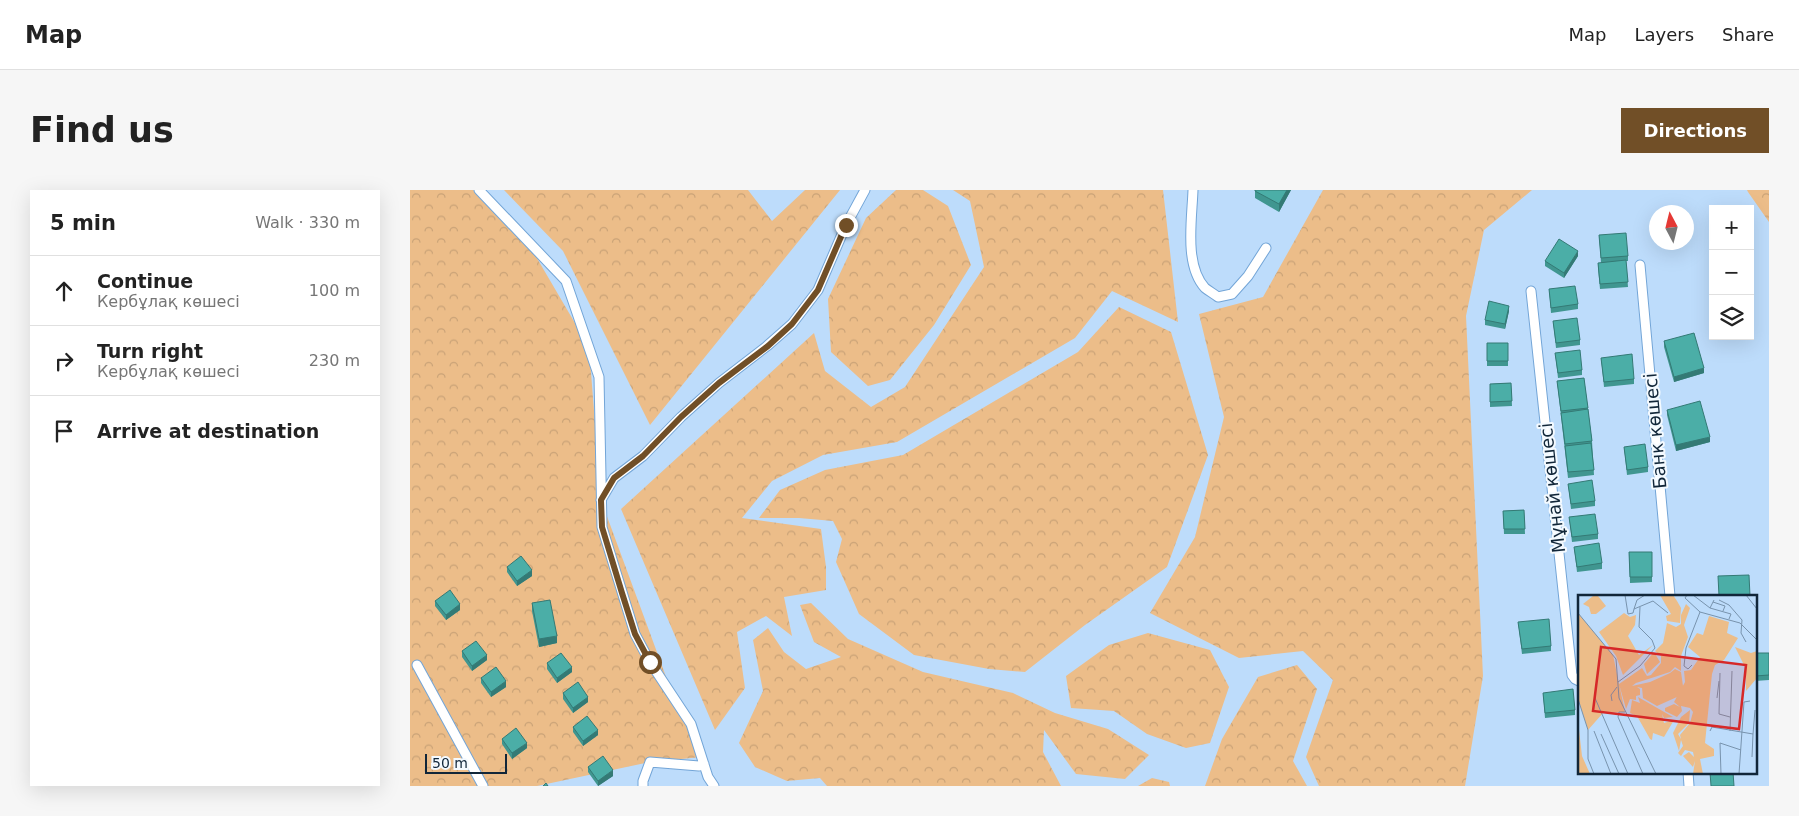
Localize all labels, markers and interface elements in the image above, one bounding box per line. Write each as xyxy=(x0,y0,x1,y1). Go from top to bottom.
text: Map xyxy=(25,21,82,49)
text: Map xyxy=(1568,24,1606,45)
text: Layers xyxy=(1634,24,1694,45)
text: Share xyxy=(1722,24,1774,45)
button: Directions xyxy=(1621,108,1769,153)
text: Find us xyxy=(30,110,174,150)
north arrow xyxy=(1649,205,1694,250)
map controls xyxy=(1709,205,1754,340)
button: + xyxy=(1709,205,1754,250)
text: 5 min xyxy=(50,211,116,235)
text: Walk · 330 m xyxy=(255,213,360,232)
route end xyxy=(835,214,858,237)
button: − xyxy=(1709,250,1754,295)
text: Continue xyxy=(97,270,193,292)
icon: ahead xyxy=(50,277,78,305)
text: 100 m xyxy=(309,281,360,300)
text: Кербұлақ көшесі xyxy=(97,292,240,311)
button: layers xyxy=(1709,295,1754,340)
text: Turn right xyxy=(97,340,203,362)
icon: right xyxy=(50,347,78,375)
text: 230 m xyxy=(309,351,360,370)
text: Кербұлақ көшесі xyxy=(97,362,240,381)
street label: Банк көшесі xyxy=(1639,372,1671,490)
icon: arrive xyxy=(50,417,78,445)
text: Arrive at destination xyxy=(97,420,319,442)
street label: Мұнай көшесі xyxy=(1535,422,1569,554)
inset map xyxy=(1578,595,1756,774)
route start xyxy=(639,651,662,674)
scale bar xyxy=(425,751,508,774)
text: 50 m xyxy=(432,755,468,771)

